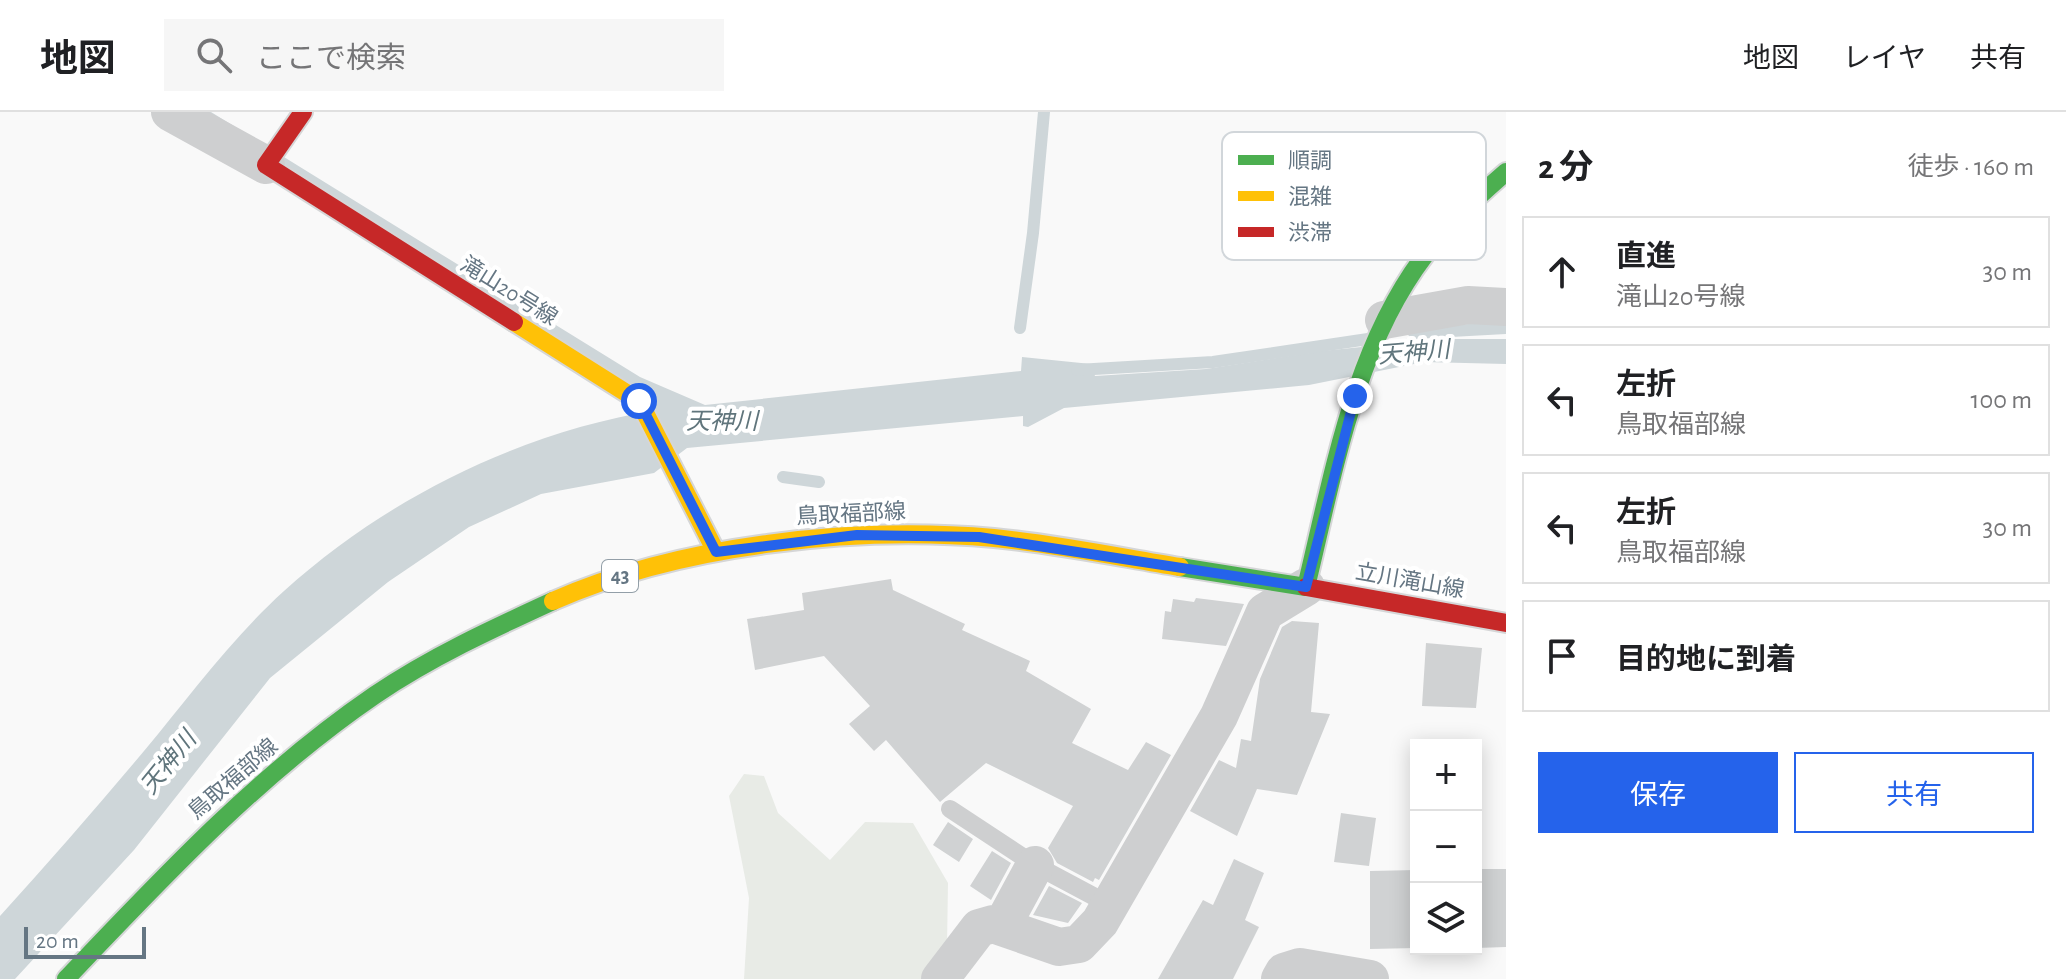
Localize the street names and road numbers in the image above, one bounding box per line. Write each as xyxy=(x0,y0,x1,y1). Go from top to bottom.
street label: 滝山20号線 xyxy=(457,252,562,329)
street label: 鳥取福部線 xyxy=(795,499,907,528)
road number: 43 xyxy=(602,560,638,592)
street label: 立川滝山線 xyxy=(1354,560,1466,601)
street label: 鳥取福部線 xyxy=(184,734,282,823)

